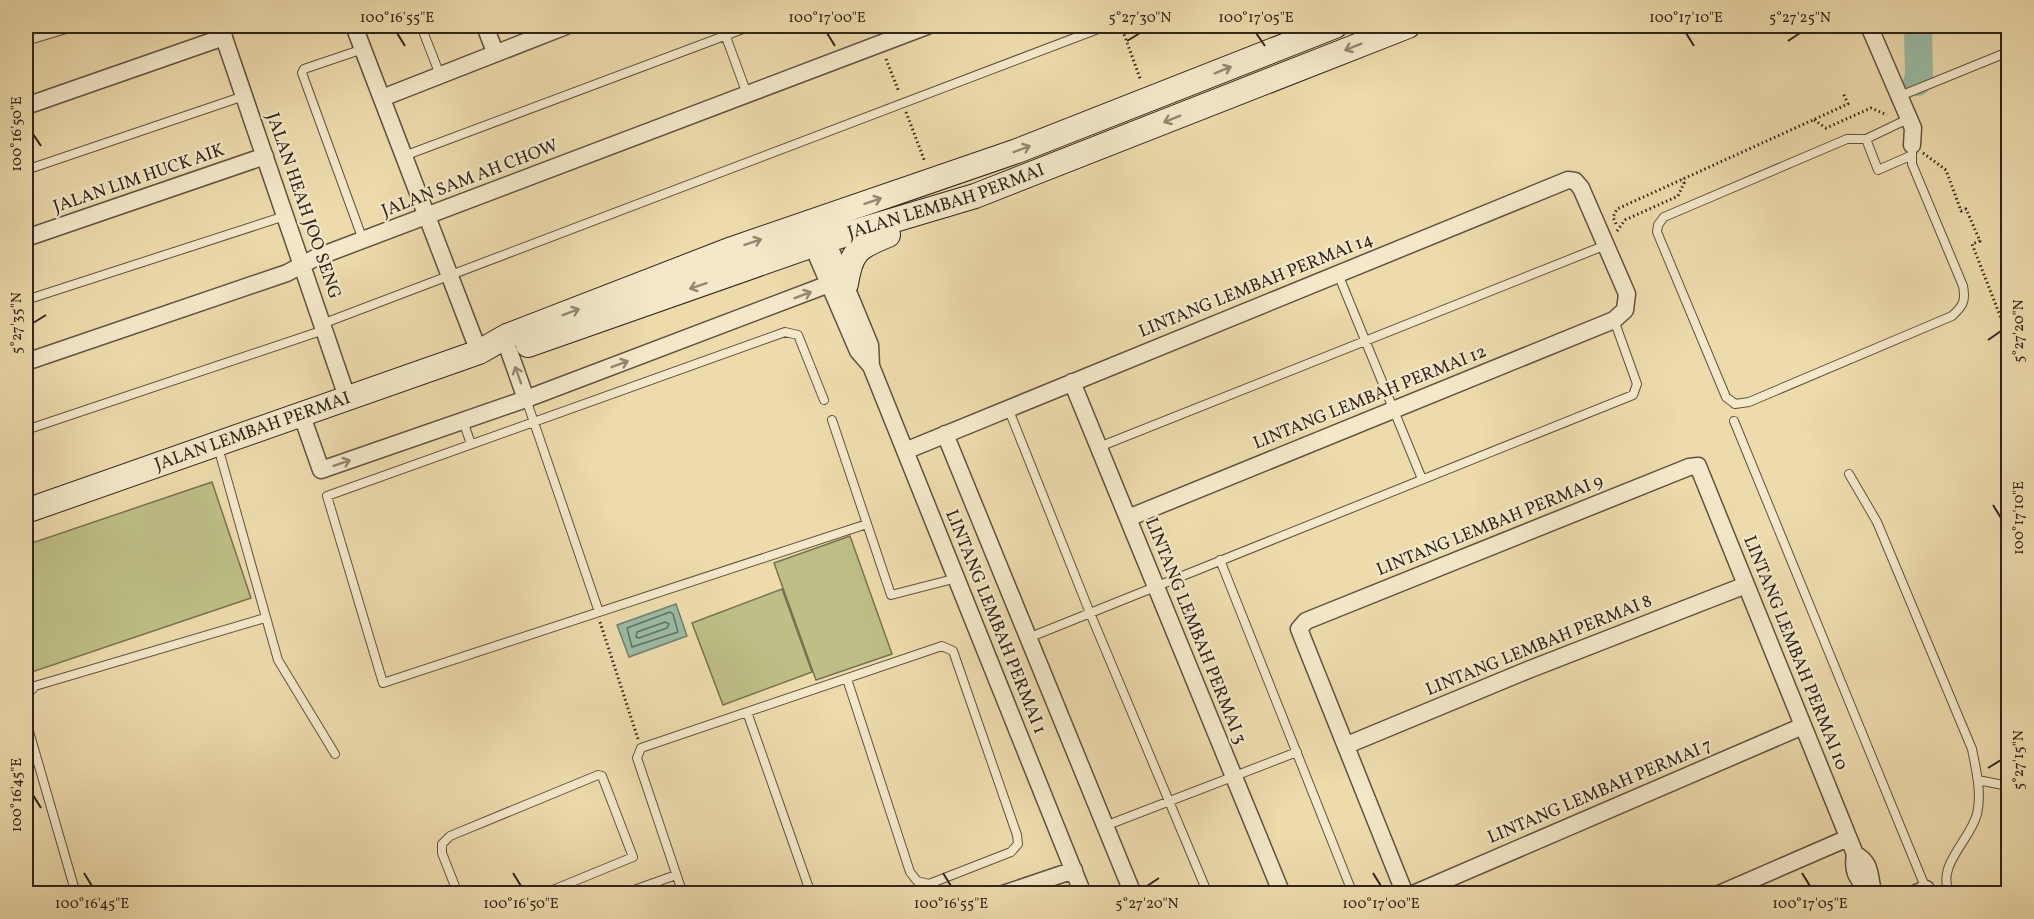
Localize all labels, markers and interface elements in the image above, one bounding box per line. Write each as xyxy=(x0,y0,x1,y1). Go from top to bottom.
text: 100°16'55"E xyxy=(360,8,434,29)
text: 100°17'00"E xyxy=(788,8,866,29)
text: 5°27'30"N xyxy=(1109,8,1172,29)
text: 100°17'05"E xyxy=(1218,8,1294,29)
text: 100°17'10"E xyxy=(1649,8,1723,29)
text: 5°27'25"N xyxy=(1769,8,1831,29)
one-way arrow xyxy=(1344,42,1363,53)
one-way arrow xyxy=(1213,64,1232,75)
text: 100°16'50"E xyxy=(7,96,28,172)
street label: JALAN HEAH JOO SENG xyxy=(259,110,347,302)
one-way arrow xyxy=(1163,114,1182,125)
street label: JALAN SAM AH CHOW xyxy=(378,134,562,224)
street label: JALAN LIM HUCK AIK xyxy=(50,138,228,220)
one-way arrow xyxy=(1012,143,1031,154)
street label: JALAN LEMBAH PERMAI xyxy=(845,157,1048,246)
one-way arrow xyxy=(864,194,882,205)
street label: LINTANG LEMBAH PERMAI 14 xyxy=(1135,227,1377,345)
one-way arrow xyxy=(743,236,762,247)
one-way arrow xyxy=(690,282,708,293)
one-way arrow xyxy=(793,288,812,299)
text: 5°27'35"N xyxy=(7,292,28,354)
text: 5°27'20"N xyxy=(2009,299,2030,363)
one-way arrow xyxy=(561,305,579,316)
street label: LINTANG LEMBAH PERMAI 12 xyxy=(1250,340,1490,456)
one-way arrow xyxy=(611,358,629,369)
one-way arrow xyxy=(511,366,522,385)
street label: JALAN LEMBAH PERMAI xyxy=(151,386,354,477)
one-way arrow xyxy=(332,457,350,468)
street label: LINTANG LEMBAH PERMAI 9 xyxy=(1373,469,1607,583)
text: 100°17'10"E xyxy=(2009,481,2030,555)
street label: LINTANG LEMBAH PERMAI 1 xyxy=(938,506,1052,738)
street label: LINTANG LEMBAH PERMAI 3 xyxy=(1138,514,1252,748)
street label: LINTANG LEMBAH PERMAI 10 xyxy=(1736,532,1854,774)
street label: LINTANG LEMBAH PERMAI 8 xyxy=(1422,589,1656,703)
text: 5°27'15"N xyxy=(2009,730,2030,790)
street label: LINTANG LEMBAH PERMAI 7 xyxy=(1484,733,1716,851)
text: 100°16'45"E xyxy=(7,758,28,832)
text: 100°16'45"E xyxy=(55,894,129,915)
text: 100°16'50"E xyxy=(483,894,559,915)
text: 100°16'55"E xyxy=(914,894,988,915)
text: 5°27'20"N xyxy=(1115,894,1179,915)
text: 100°17'00"E xyxy=(1342,894,1420,915)
text: 100°17'05"E xyxy=(1772,894,1848,915)

